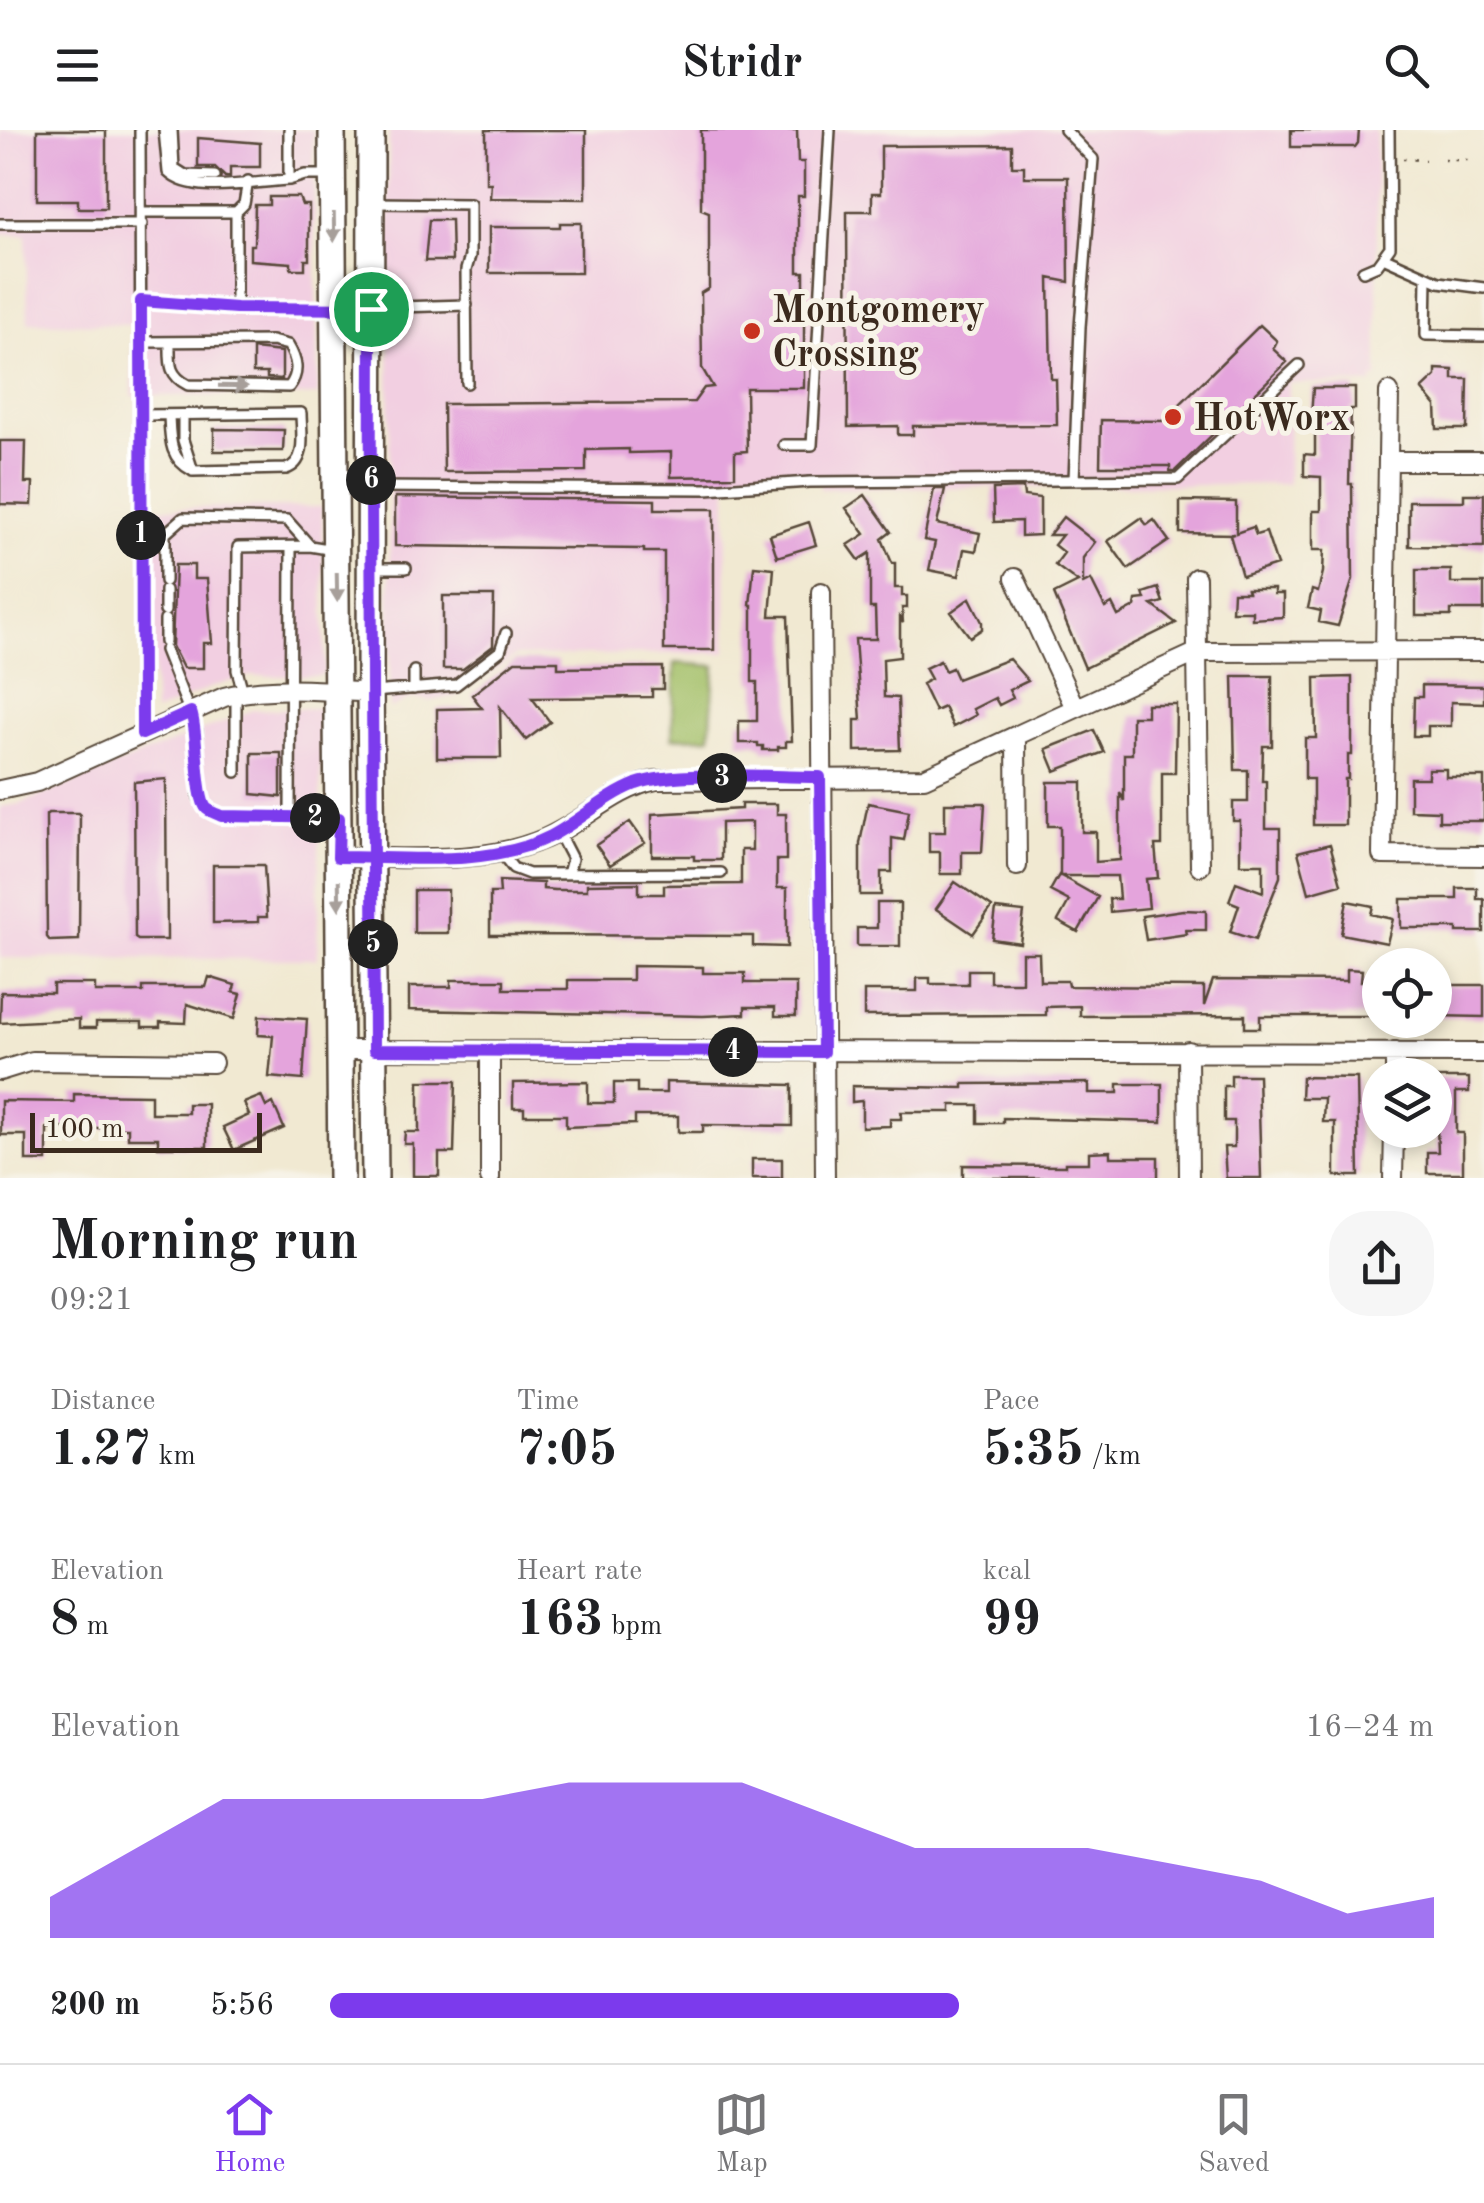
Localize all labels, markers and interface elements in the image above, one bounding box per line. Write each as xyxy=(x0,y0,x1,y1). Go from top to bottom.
icon: menu xyxy=(50,38,105,93)
icon: search xyxy=(1379,38,1434,93)
text: Stridr xyxy=(682,42,802,87)
one-way arrow xyxy=(326,212,342,244)
pin xyxy=(329,267,414,352)
icon: arrive xyxy=(344,282,399,337)
place label: Montgomery Crossing xyxy=(772,293,985,375)
marker: Montgomery Crossing xyxy=(741,320,763,342)
one-way arrow xyxy=(217,378,249,394)
place label: HotWorx xyxy=(1193,401,1350,439)
marker: HotWorx xyxy=(1162,406,1184,428)
pin: 6 xyxy=(346,455,396,505)
text: 6 xyxy=(363,466,379,494)
pin: 1 xyxy=(116,510,166,560)
text: 1 xyxy=(133,521,149,549)
one-way arrow xyxy=(330,572,346,604)
pin: 3 xyxy=(697,753,747,803)
text: 3 xyxy=(714,764,730,792)
pin: 2 xyxy=(290,793,340,843)
text: 2 xyxy=(307,804,323,832)
one-way arrow xyxy=(331,879,347,911)
pin: 5 xyxy=(348,919,398,969)
text: 5 xyxy=(365,930,381,958)
map controls xyxy=(1362,948,1452,1148)
button: locate xyxy=(1362,948,1452,1038)
pin: 4 xyxy=(708,1027,758,1077)
text: 4 xyxy=(725,1038,741,1066)
button: layers xyxy=(1362,1058,1452,1148)
scale bar xyxy=(30,1108,262,1153)
text: 100 m xyxy=(45,1116,124,1144)
button: share xyxy=(1329,1211,1434,1316)
text: Morning run xyxy=(50,1216,359,1271)
text: 09:21 xyxy=(50,1285,133,1317)
text: Distance xyxy=(50,1388,155,1416)
text: Time xyxy=(516,1388,579,1416)
text: Pace xyxy=(983,1388,1039,1416)
text: 1.27 xyxy=(50,1426,151,1476)
text: 7:05 xyxy=(516,1426,617,1476)
text: 5:35 xyxy=(983,1426,1084,1476)
text: km xyxy=(151,1443,196,1471)
text: /km xyxy=(1084,1443,1141,1471)
text: Elevation xyxy=(50,1558,164,1586)
text: Heart rate xyxy=(516,1558,642,1586)
text: kcal xyxy=(983,1558,1031,1586)
text: 8 xyxy=(50,1596,79,1646)
text: 163 xyxy=(516,1596,603,1646)
text: 99 xyxy=(983,1596,1041,1646)
text: m xyxy=(79,1613,109,1641)
text: bpm xyxy=(603,1613,662,1641)
text: Elevation xyxy=(50,1712,180,1744)
text: 16–24 m xyxy=(1306,1712,1434,1744)
text: 200 m xyxy=(50,1990,140,2022)
text: 5:56 xyxy=(210,1990,275,2022)
tab: Home xyxy=(214,2087,286,2182)
tab: Map xyxy=(714,2087,769,2182)
tab: Saved xyxy=(1198,2087,1270,2182)

